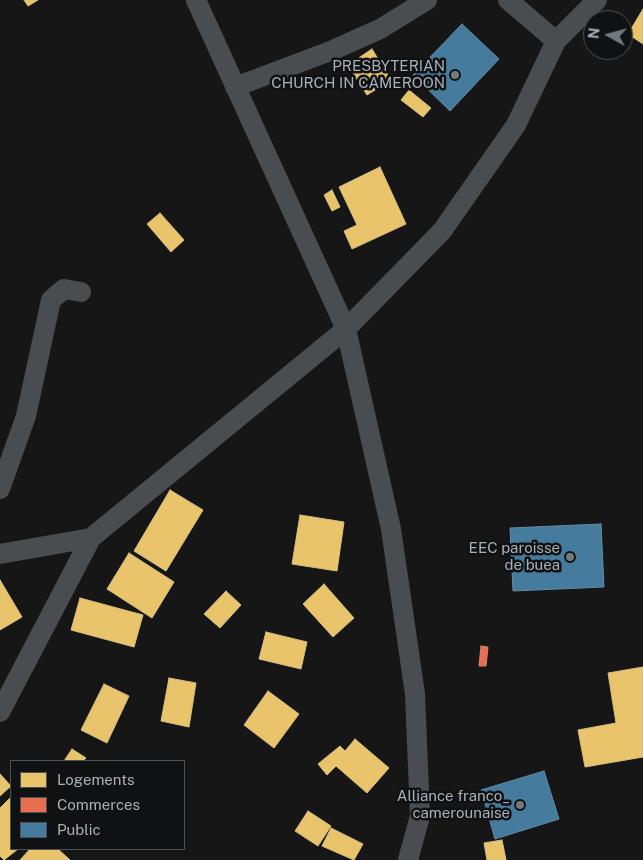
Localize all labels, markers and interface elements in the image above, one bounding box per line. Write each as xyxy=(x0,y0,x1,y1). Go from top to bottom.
north arrow xyxy=(583,10,633,60)
text: N xyxy=(585,27,603,40)
place label: PRESBYTERIAN CHURCH IN CAMEROON xyxy=(271,57,445,92)
marker: PRESBYTERIAN CHURCH IN CAMEROON xyxy=(449,69,461,81)
place label: EEC paroisse de buea xyxy=(469,539,560,574)
marker: EEC paroisse de buea xyxy=(564,551,576,563)
legend xyxy=(10,760,185,850)
text: Logements xyxy=(57,771,135,788)
place label: Alliance franco_ camerounaise xyxy=(397,787,510,822)
text: Commerces xyxy=(57,796,140,813)
marker: Alliance franco_ camerounaise xyxy=(514,799,526,811)
text: Public xyxy=(57,821,101,838)

